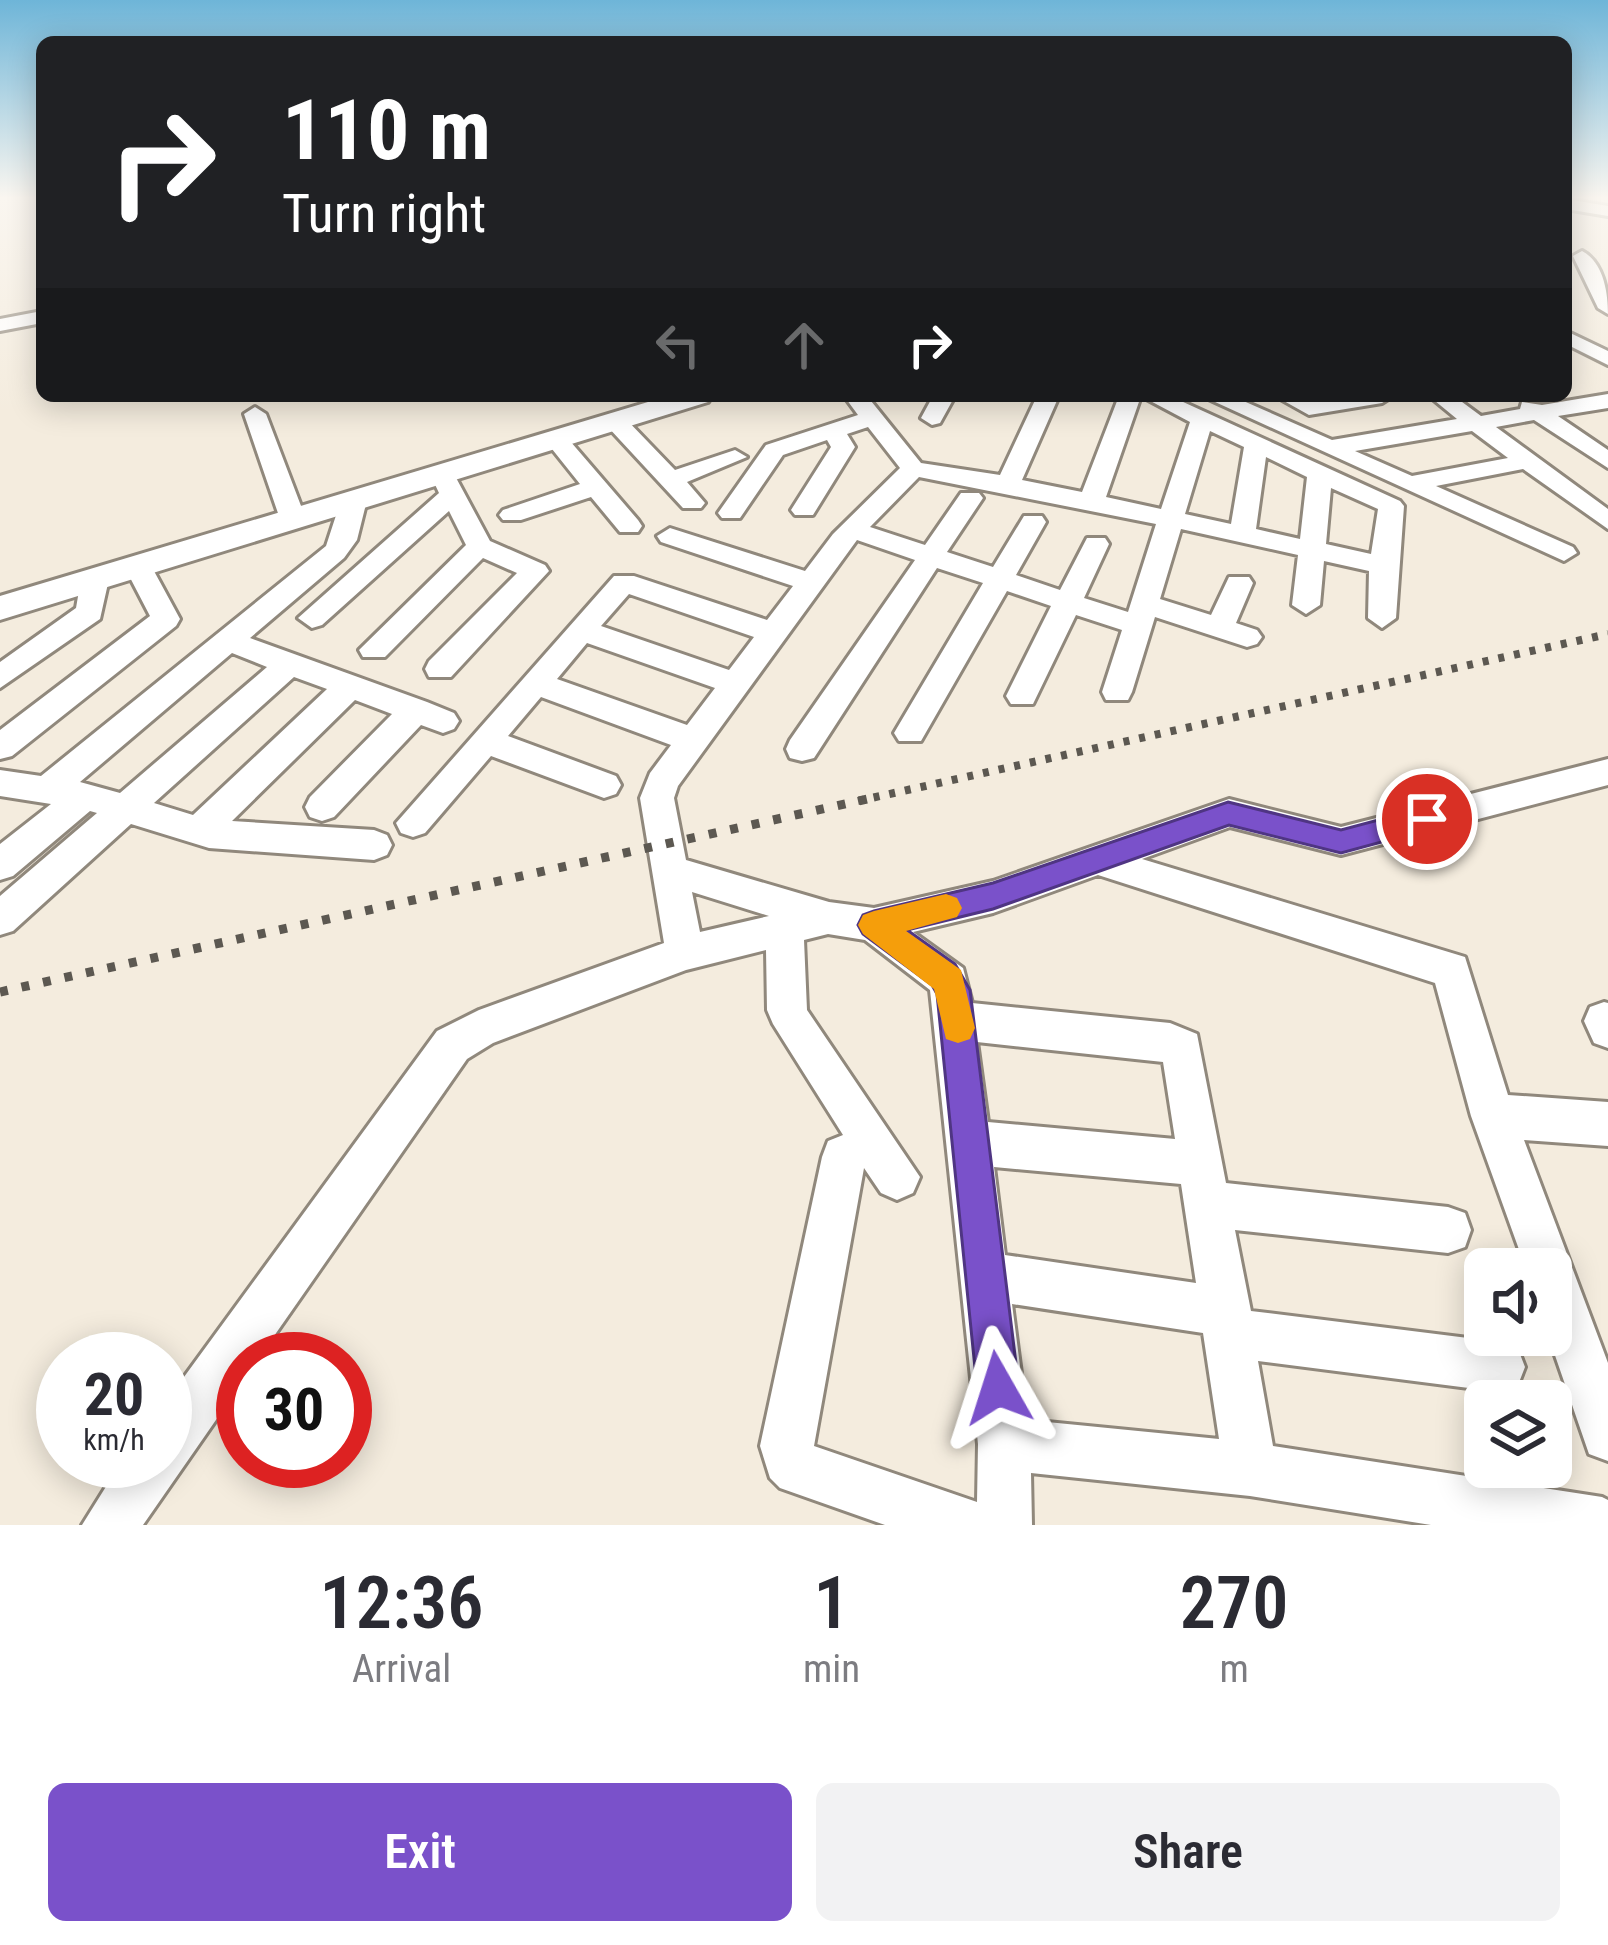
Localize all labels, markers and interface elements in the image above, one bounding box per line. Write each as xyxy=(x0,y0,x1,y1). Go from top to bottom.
text: 110 m xyxy=(282,81,491,180)
icon: right xyxy=(84,84,240,240)
text: Turn right xyxy=(282,182,486,245)
icon: left xyxy=(645,312,711,378)
icon: ahead xyxy=(771,312,837,378)
icon: right xyxy=(897,312,963,378)
pin xyxy=(1376,768,1478,870)
icon: arrive xyxy=(1394,786,1460,852)
map controls xyxy=(1464,1248,1572,1488)
button: sound xyxy=(1464,1248,1572,1356)
position arrow xyxy=(935,1325,1061,1451)
speed limit sign: 30 xyxy=(216,1332,372,1488)
text: 20 xyxy=(84,1359,144,1430)
button: layers xyxy=(1464,1380,1572,1488)
text: km/h xyxy=(83,1422,145,1457)
text: 12:36 xyxy=(320,1561,483,1646)
text: 1 xyxy=(814,1561,850,1646)
text: 270 xyxy=(1180,1561,1288,1646)
text: Arrival xyxy=(352,1646,451,1692)
text: min xyxy=(803,1646,860,1692)
text: m xyxy=(1219,1646,1249,1692)
button: Exit xyxy=(48,1783,792,1921)
button: Share xyxy=(816,1783,1560,1921)

